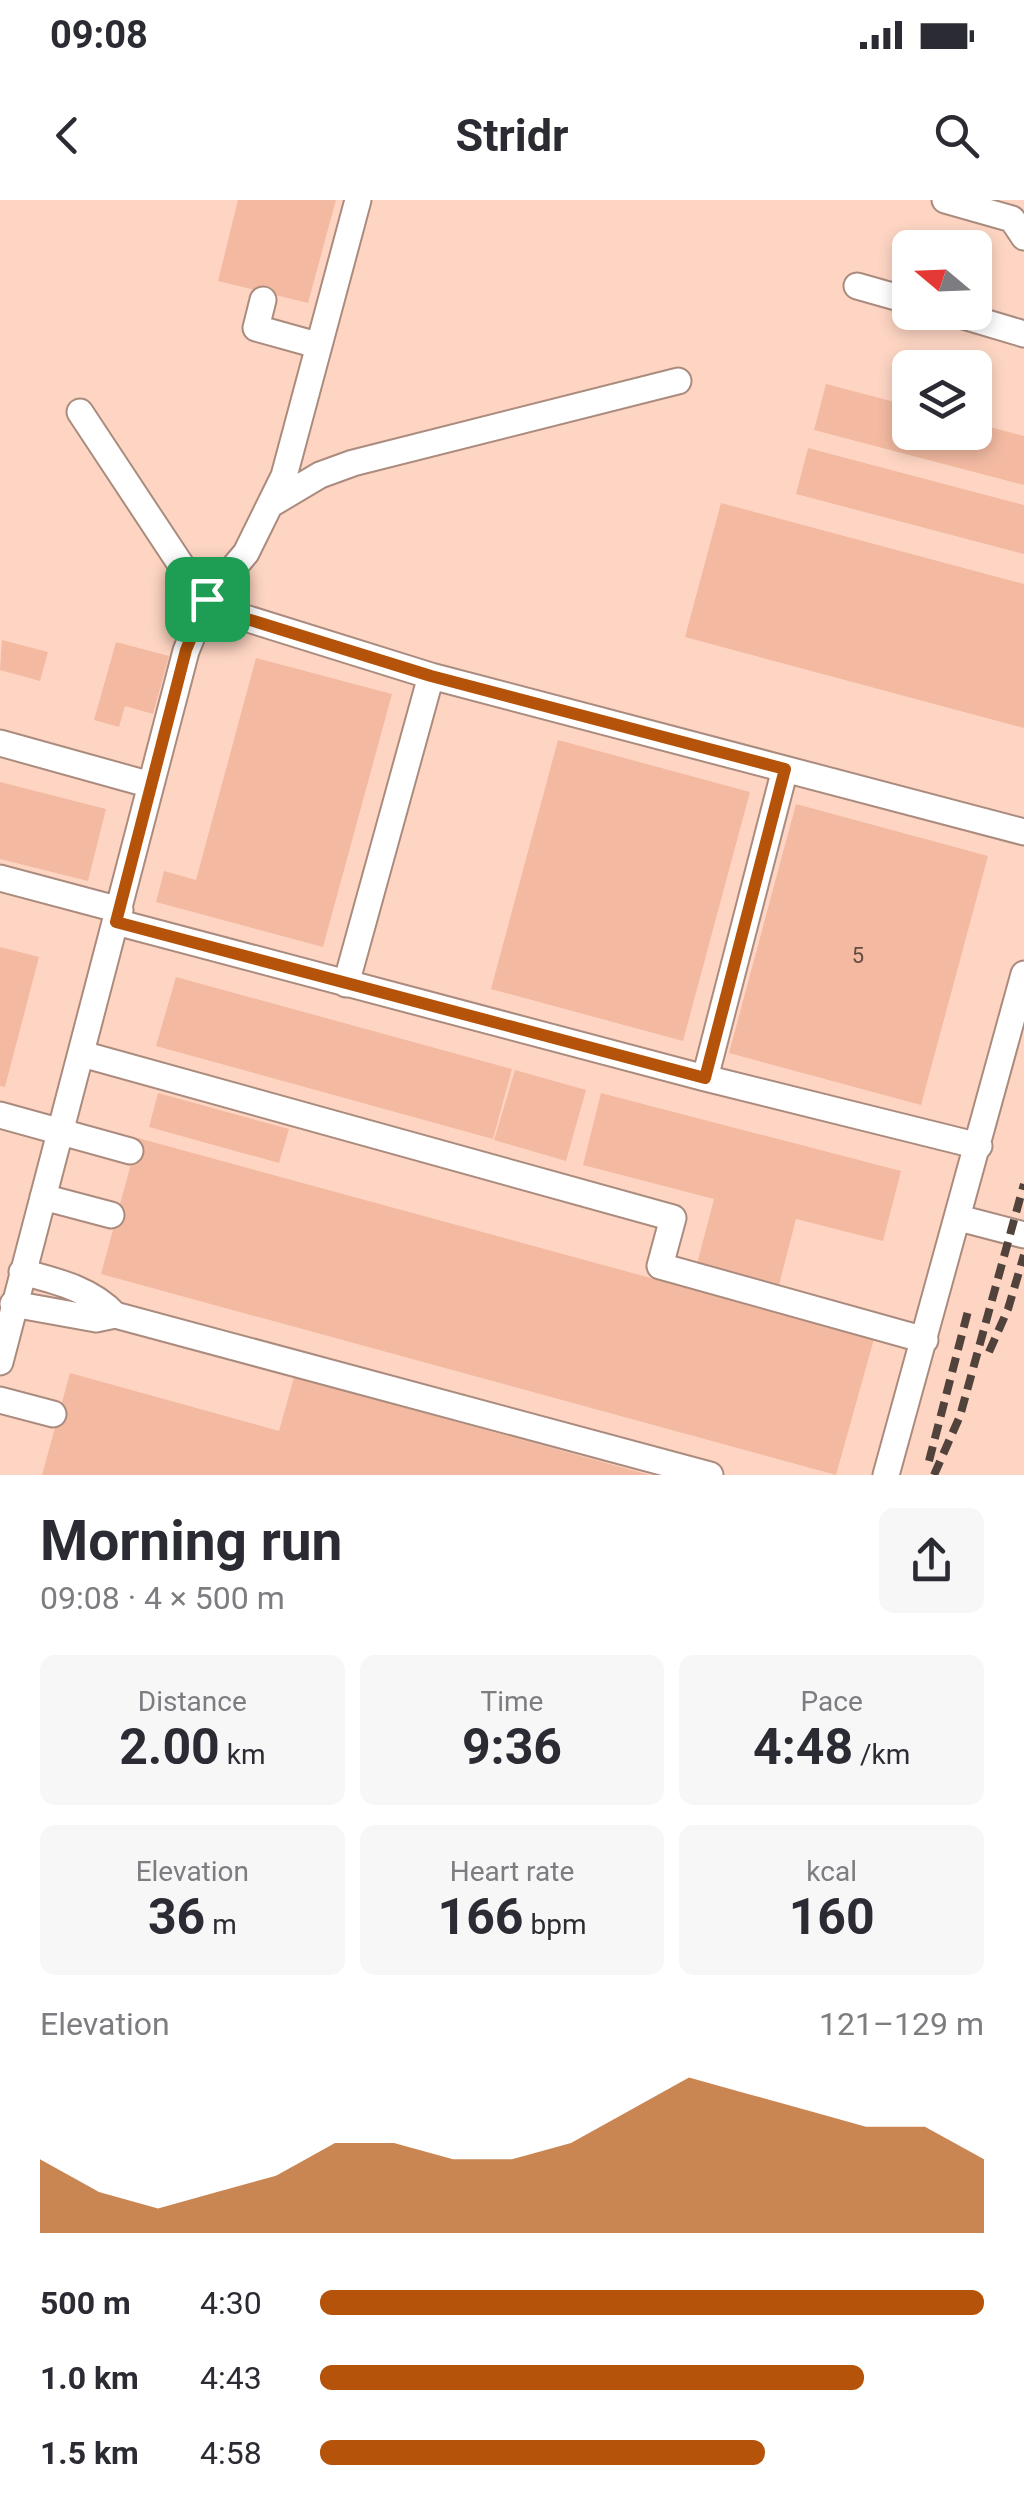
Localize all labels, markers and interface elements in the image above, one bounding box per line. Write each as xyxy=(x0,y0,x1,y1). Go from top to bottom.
text: 09:08 xyxy=(50,13,148,57)
icon: back xyxy=(40,108,95,163)
icon: search xyxy=(929,108,984,163)
text: Stridr xyxy=(455,109,569,162)
north arrow xyxy=(892,230,992,330)
map controls xyxy=(892,230,992,450)
button: layers xyxy=(892,350,992,450)
pin xyxy=(165,557,250,642)
icon: arrive xyxy=(180,572,235,627)
house number: 5 xyxy=(852,943,864,968)
button: share xyxy=(879,1508,984,1613)
text: Morning run xyxy=(40,1509,342,1573)
text: 09:08 · 4 × 500 m xyxy=(40,1579,285,1617)
text: Distance xyxy=(138,1685,247,1718)
text: Time xyxy=(481,1685,543,1718)
text: Pace xyxy=(801,1685,863,1718)
text: 2.00 xyxy=(119,1718,220,1776)
text: 9:36 xyxy=(462,1718,562,1776)
text: 4:48 xyxy=(753,1718,853,1776)
text: km xyxy=(220,1738,265,1771)
text: /km xyxy=(853,1738,910,1771)
text: Elevation xyxy=(136,1855,249,1888)
text: Heart rate xyxy=(450,1855,574,1888)
text: kcal xyxy=(806,1855,857,1888)
text: 36 xyxy=(148,1888,205,1946)
text: 166 xyxy=(437,1888,524,1946)
text: 160 xyxy=(789,1888,875,1946)
text: m xyxy=(205,1908,237,1941)
text: bpm xyxy=(524,1908,587,1941)
text: Elevation xyxy=(40,2005,170,2043)
text: 121–129 m xyxy=(819,2005,984,2043)
text: 500 m xyxy=(40,2284,131,2322)
text: 4:30 xyxy=(200,2284,262,2322)
text: 1.0 km xyxy=(40,2359,139,2397)
text: 4:43 xyxy=(200,2359,262,2397)
text: 1.5 km xyxy=(40,2434,139,2472)
text: 4:58 xyxy=(200,2434,262,2472)

